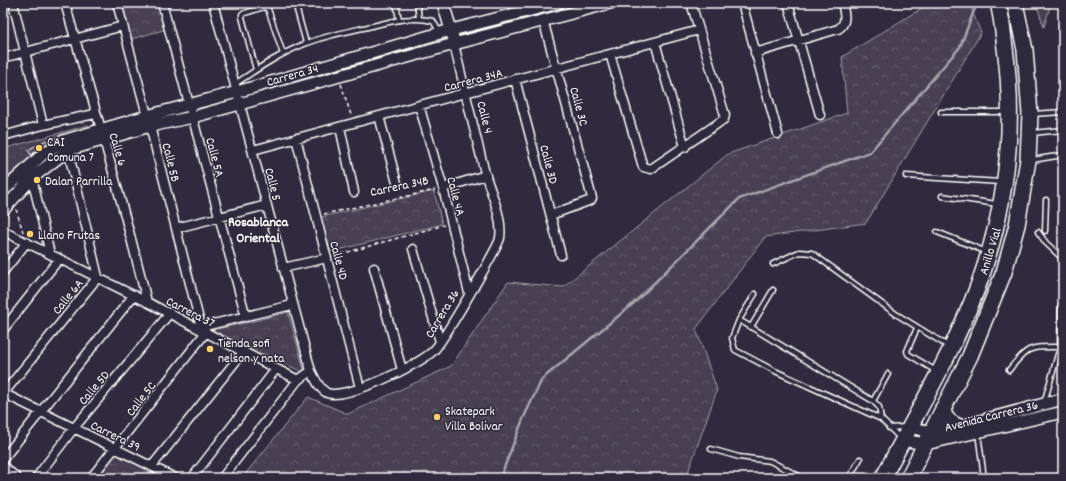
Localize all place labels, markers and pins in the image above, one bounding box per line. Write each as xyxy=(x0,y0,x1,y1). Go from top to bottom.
place label: CAI Comuna 7 xyxy=(47,134,94,168)
marker: CAI Comuna 7 xyxy=(34,143,44,153)
place label: Dalan Parrilla xyxy=(45,173,113,192)
marker: Dalan Parrilla xyxy=(32,175,42,185)
place label: Llano Frutas xyxy=(38,227,100,246)
marker: Llano Frutas xyxy=(25,229,35,239)
place label: Tienda sofi nelson y nata xyxy=(218,335,285,369)
marker: Tienda sofi nelson y nata xyxy=(205,344,215,354)
place label: Skatepark Villa Bolivar xyxy=(445,403,503,437)
marker: Skatepark Villa Bolivar xyxy=(432,412,442,422)

